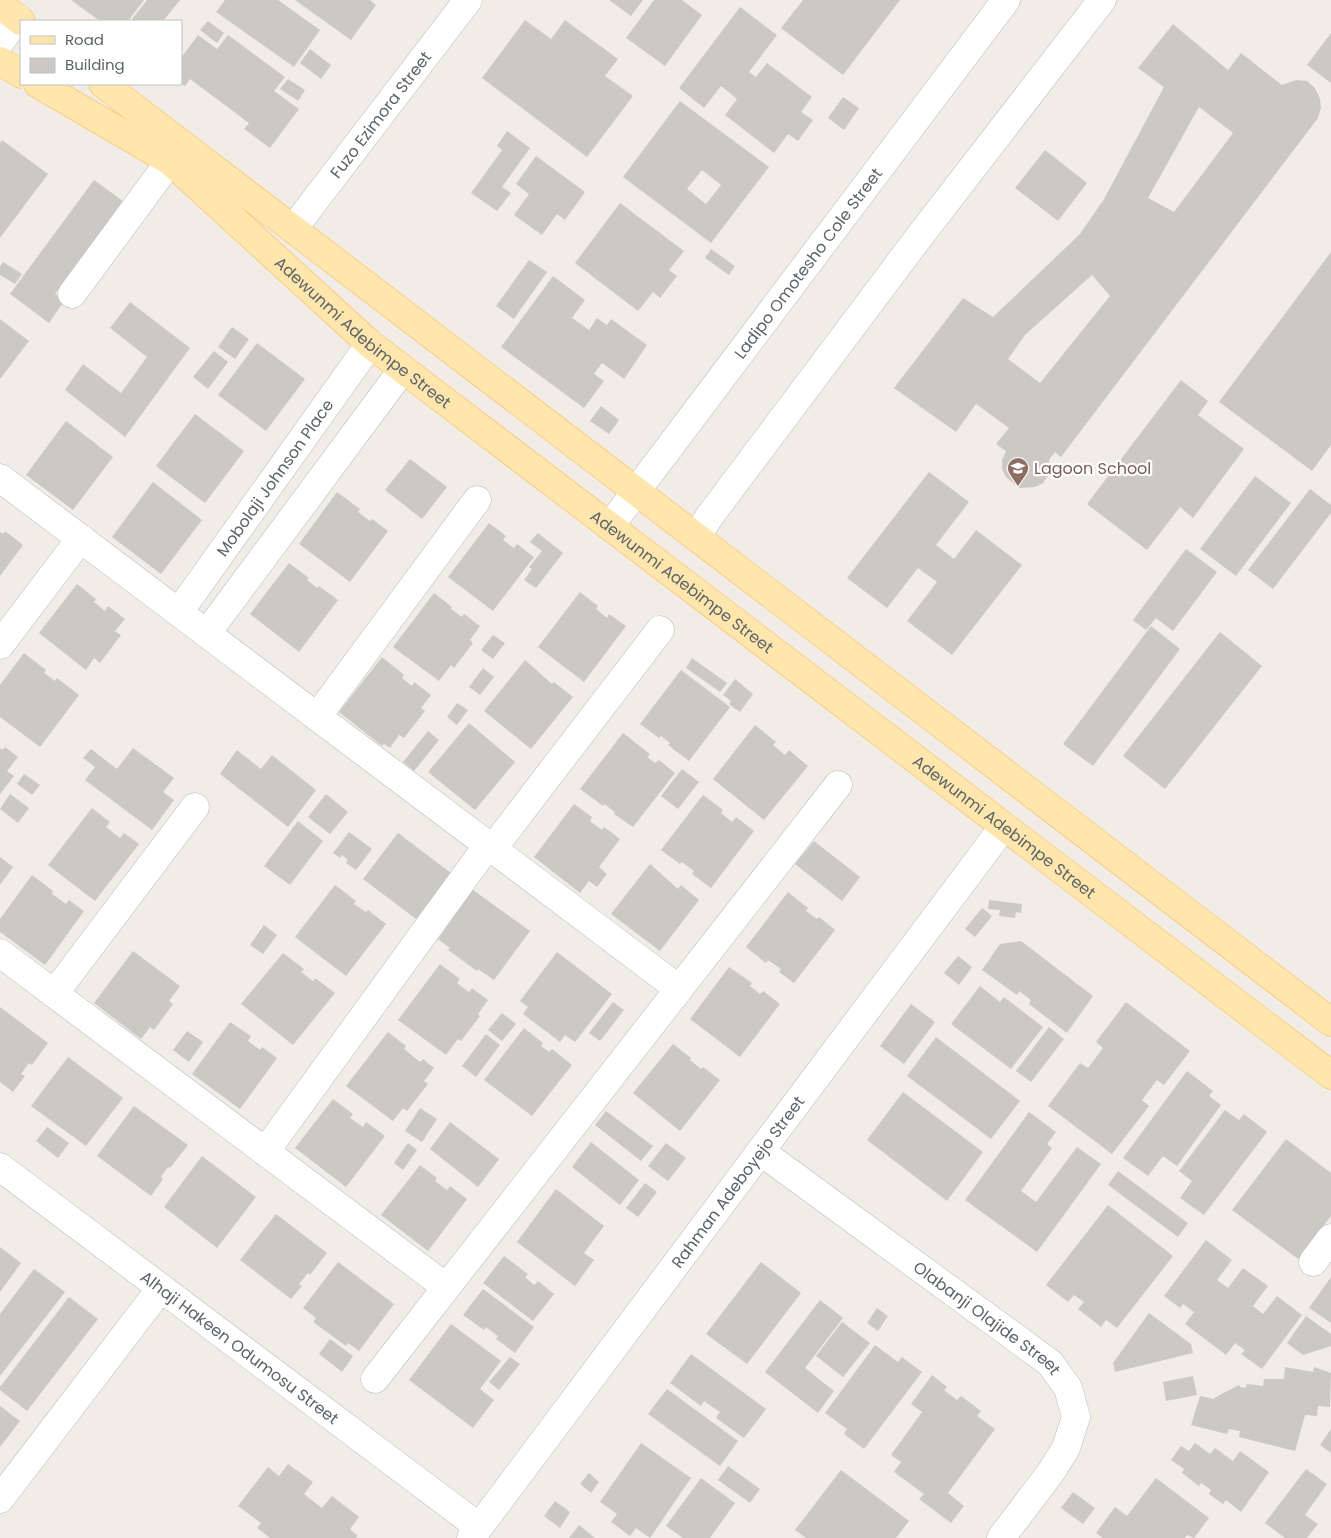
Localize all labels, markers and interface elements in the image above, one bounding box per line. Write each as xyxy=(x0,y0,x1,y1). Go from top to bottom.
legend xyxy=(20,20,182,85)
text: Road xyxy=(65,29,104,50)
street label: Fuzo Ezimora Street xyxy=(325,46,437,183)
text: Building xyxy=(65,54,125,75)
street label: Ladipo Omotesho Cole Street xyxy=(729,163,888,364)
street label: Adewunmi Adebimpe Street xyxy=(270,251,456,414)
street label: Mobolaji Johnson Place xyxy=(211,395,339,561)
school or university icon: Lagoon School xyxy=(1006,456,1030,487)
place label: Lagoon School xyxy=(1034,457,1151,480)
street label: Adewunmi Adebimpe Street xyxy=(585,505,778,659)
street label: Adewunmi Adebimpe Street xyxy=(908,750,1101,904)
street label: Rahman Adeboyejo Street xyxy=(666,1091,810,1273)
street label: Olabanji Olajide Street xyxy=(908,1256,1066,1380)
street label: Alhaji Hakeen Odumosu Street xyxy=(136,1266,344,1430)

